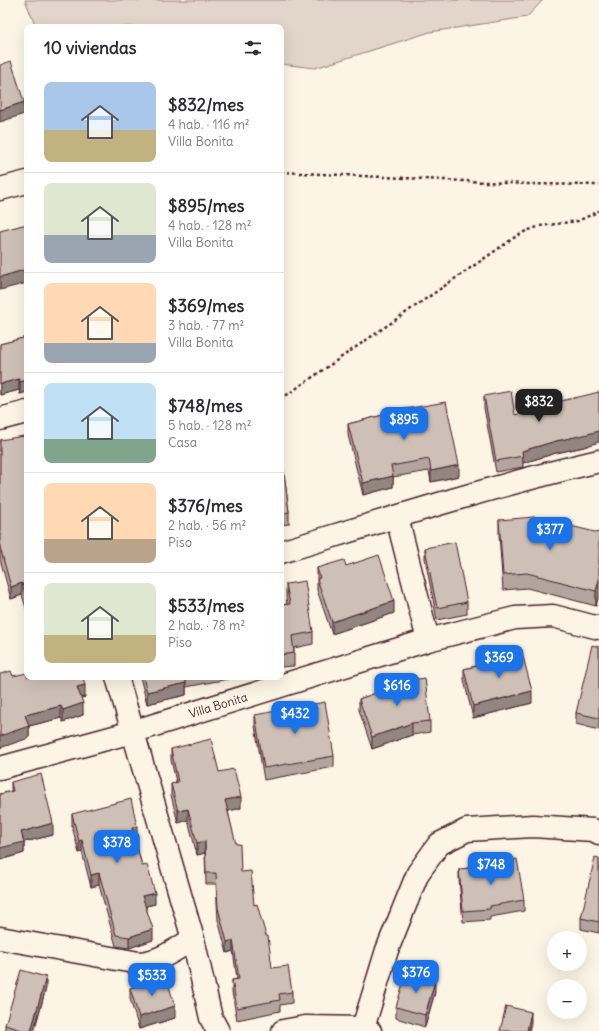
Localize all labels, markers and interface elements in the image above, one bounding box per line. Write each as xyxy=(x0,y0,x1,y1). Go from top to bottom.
text: 10 viviendas xyxy=(44,37,137,59)
icon: filters xyxy=(242,37,264,59)
text: $832/mes xyxy=(168,94,244,116)
icon: home xyxy=(76,98,124,146)
text: 4 hab. · 116 m² xyxy=(168,116,250,133)
text: Villa Bonita xyxy=(168,133,233,150)
text: $895/mes xyxy=(168,195,245,217)
icon: home xyxy=(76,199,124,247)
text: 4 hab. · 128 m² xyxy=(168,217,252,234)
text: Villa Bonita xyxy=(168,234,233,251)
text: $369/mes xyxy=(168,295,244,317)
icon: home xyxy=(76,299,124,347)
text: 3 hab. · 77 m² xyxy=(168,317,244,334)
text: Villa Bonita xyxy=(168,334,233,351)
pin: $832 xyxy=(515,389,563,423)
text: $832 xyxy=(524,393,554,410)
text: $748/mes xyxy=(168,395,243,417)
icon: home xyxy=(76,399,124,447)
pin: $895 xyxy=(380,407,428,441)
text: $895 xyxy=(389,411,419,428)
text: 5 hab. · 128 m² xyxy=(168,417,252,434)
text: Casa xyxy=(168,434,197,451)
text: $376/mes xyxy=(168,495,243,517)
icon: home xyxy=(76,499,124,547)
text: 2 hab. · 56 m² xyxy=(168,517,246,534)
pin: $377 xyxy=(526,517,574,551)
text: $377 xyxy=(536,521,564,538)
text: Piso xyxy=(168,534,192,551)
text: $533/mes xyxy=(168,595,244,617)
icon: home xyxy=(76,599,124,647)
text: 2 hab. · 78 m² xyxy=(168,617,245,634)
text: Piso xyxy=(168,634,192,651)
pin: $369 xyxy=(475,645,523,679)
text: $369 xyxy=(484,649,514,666)
pin: $616 xyxy=(373,673,421,707)
text: $616 xyxy=(383,677,411,694)
street label: Villa Bonita xyxy=(187,689,249,721)
pin: $432 xyxy=(271,701,319,735)
text: $432 xyxy=(280,705,310,722)
pin: $378 xyxy=(93,830,141,864)
text: $378 xyxy=(103,834,131,851)
pin: $748 xyxy=(467,852,515,886)
text: $748 xyxy=(477,856,505,873)
map controls xyxy=(547,931,587,1019)
button: + xyxy=(547,931,587,971)
pin: $376 xyxy=(392,960,440,994)
pin: $533 xyxy=(128,963,176,997)
text: $376 xyxy=(402,964,430,981)
text: $533 xyxy=(137,967,167,984)
button: − xyxy=(547,979,587,1019)

